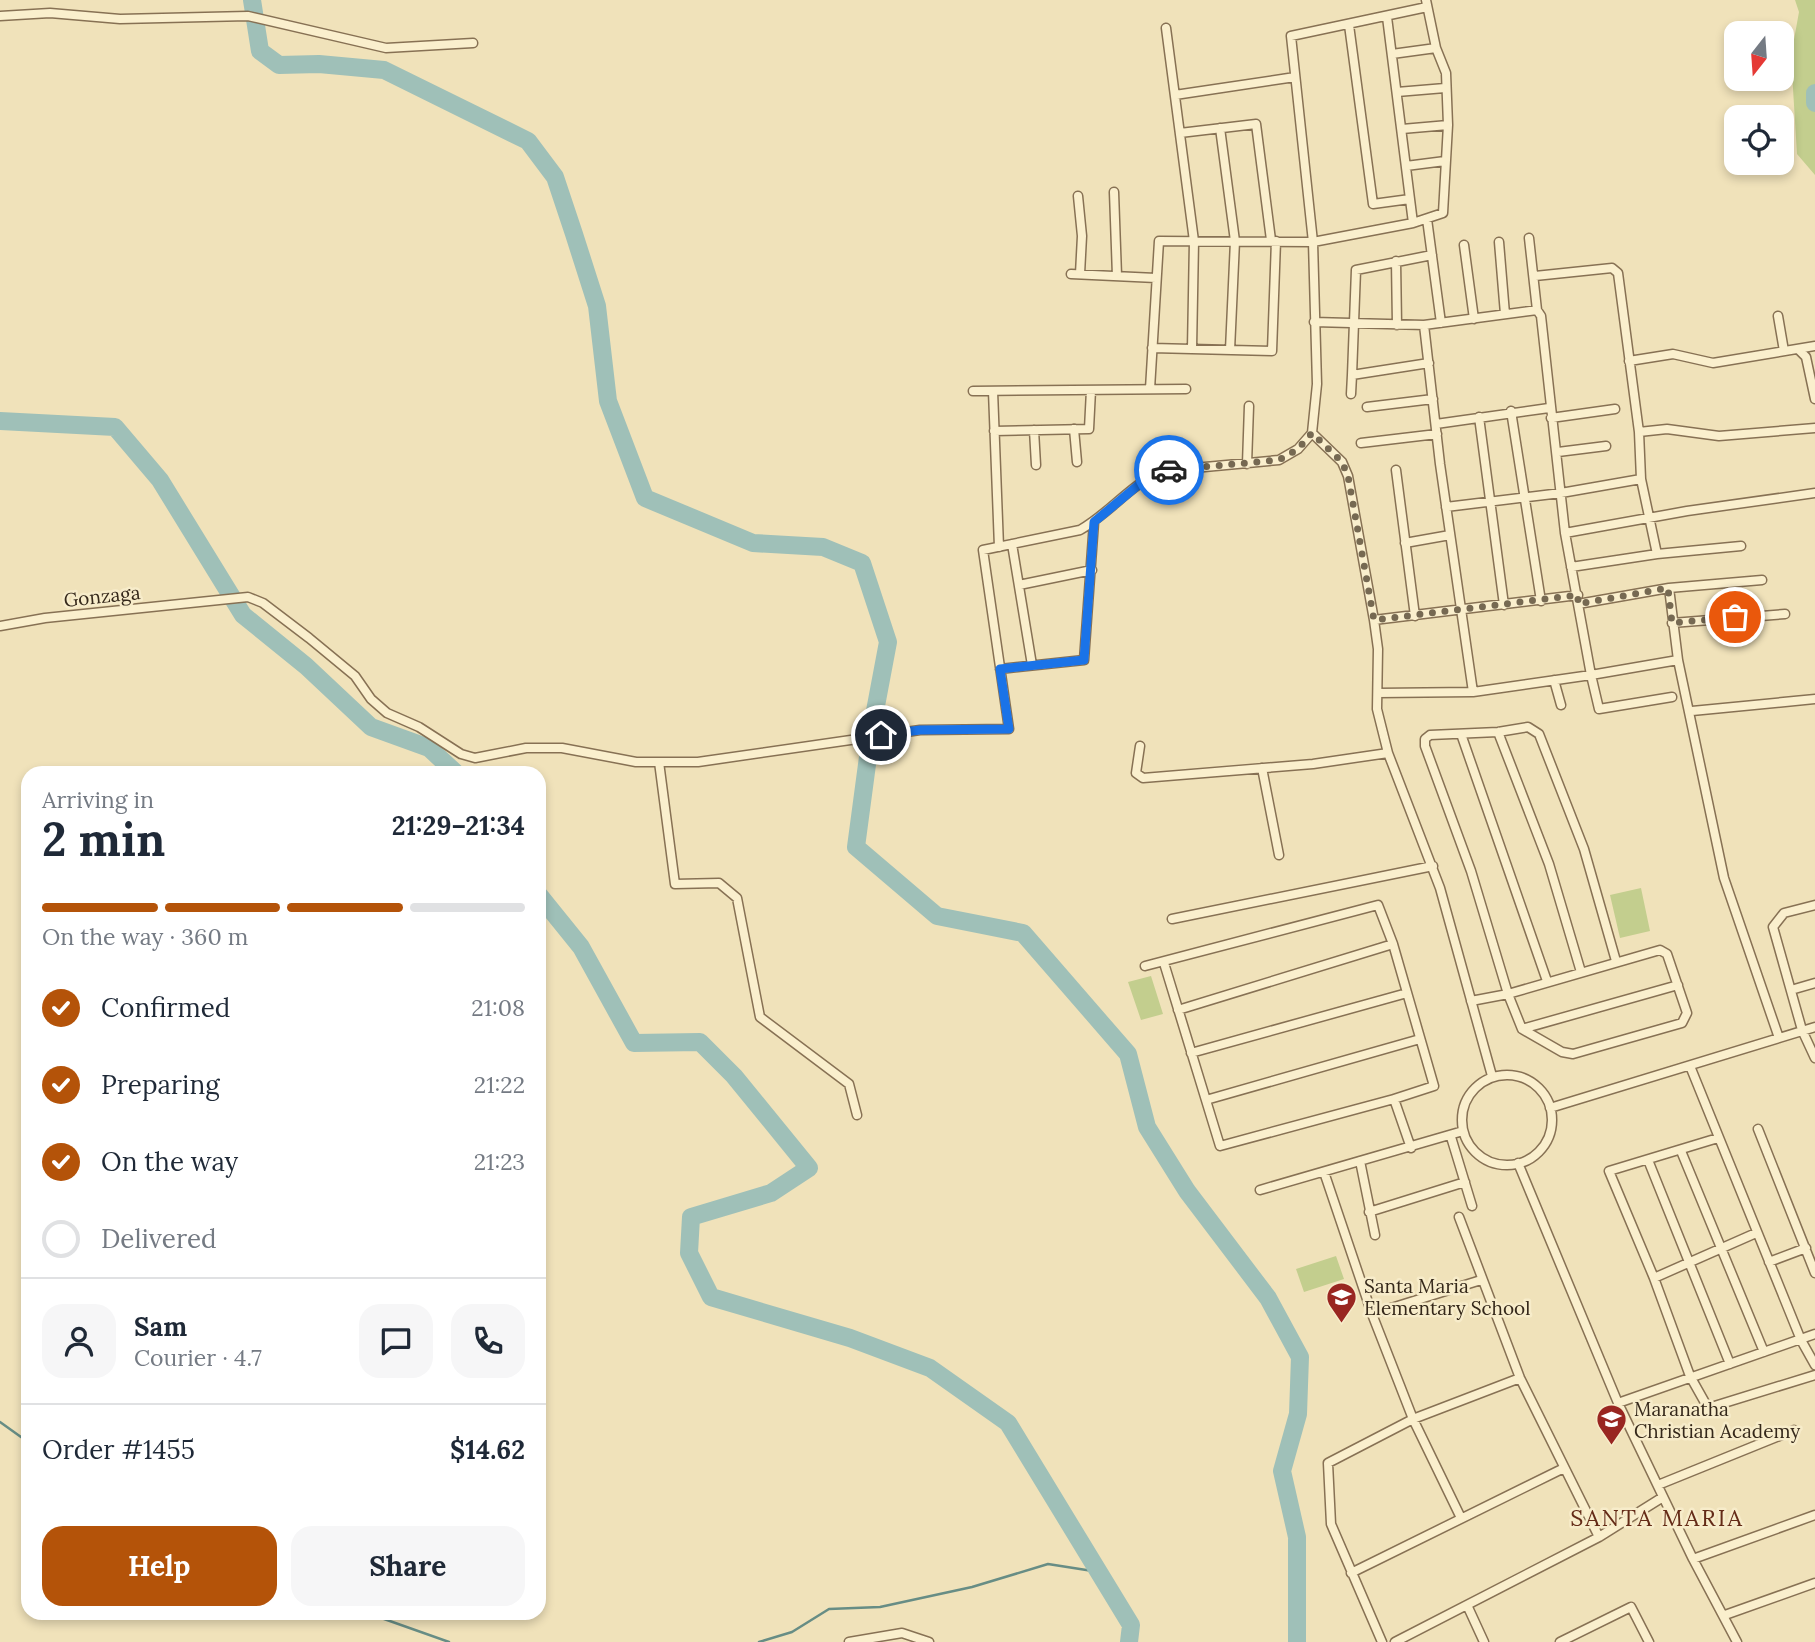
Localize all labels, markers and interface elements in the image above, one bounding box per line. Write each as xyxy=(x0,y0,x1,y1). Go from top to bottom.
north arrow xyxy=(1724,21,1794,91)
map controls xyxy=(1724,21,1794,175)
button: locate xyxy=(1724,105,1794,175)
courier xyxy=(1134,435,1204,505)
icon: car xyxy=(1150,451,1188,489)
street label: Gonzaga xyxy=(62,580,142,612)
pin xyxy=(1705,587,1765,647)
icon: bag xyxy=(1716,598,1754,636)
pin xyxy=(851,705,911,765)
icon: home xyxy=(862,716,900,754)
text: Arriving in xyxy=(42,785,154,814)
text: 21:29–21:34 xyxy=(392,809,525,842)
text: 2 min xyxy=(42,810,165,869)
text: On the way · 360 m xyxy=(42,922,248,951)
icon: check xyxy=(42,989,80,1027)
text: Confirmed xyxy=(101,991,230,1024)
text: 21:08 xyxy=(471,993,525,1022)
icon: check xyxy=(42,1066,80,1104)
text: Preparing xyxy=(101,1068,220,1101)
text: 21:22 xyxy=(474,1070,525,1099)
icon: check xyxy=(42,1143,80,1181)
text: On the way xyxy=(101,1145,238,1178)
text: 21:23 xyxy=(474,1147,525,1176)
text: Delivered xyxy=(101,1222,217,1255)
place label: Santa Maria Elementary School xyxy=(1364,1274,1530,1320)
school or university icon: Santa Maria Elementary School xyxy=(1324,1280,1358,1324)
button: person xyxy=(42,1304,116,1378)
button: chat xyxy=(359,1304,433,1378)
button: phone xyxy=(451,1304,525,1378)
text: Sam xyxy=(134,1310,187,1343)
text: Courier · 4.7 xyxy=(134,1343,262,1372)
place label: Maranatha Christian Academy xyxy=(1634,1397,1800,1443)
school or university icon: Maranatha Christian Academy xyxy=(1594,1403,1628,1447)
text: Order #1455 xyxy=(42,1433,195,1466)
text: $14.62 xyxy=(450,1433,525,1466)
district label: SANTA MARIA xyxy=(1570,1503,1744,1532)
button: Help xyxy=(42,1526,277,1606)
button: Share xyxy=(291,1526,525,1606)

